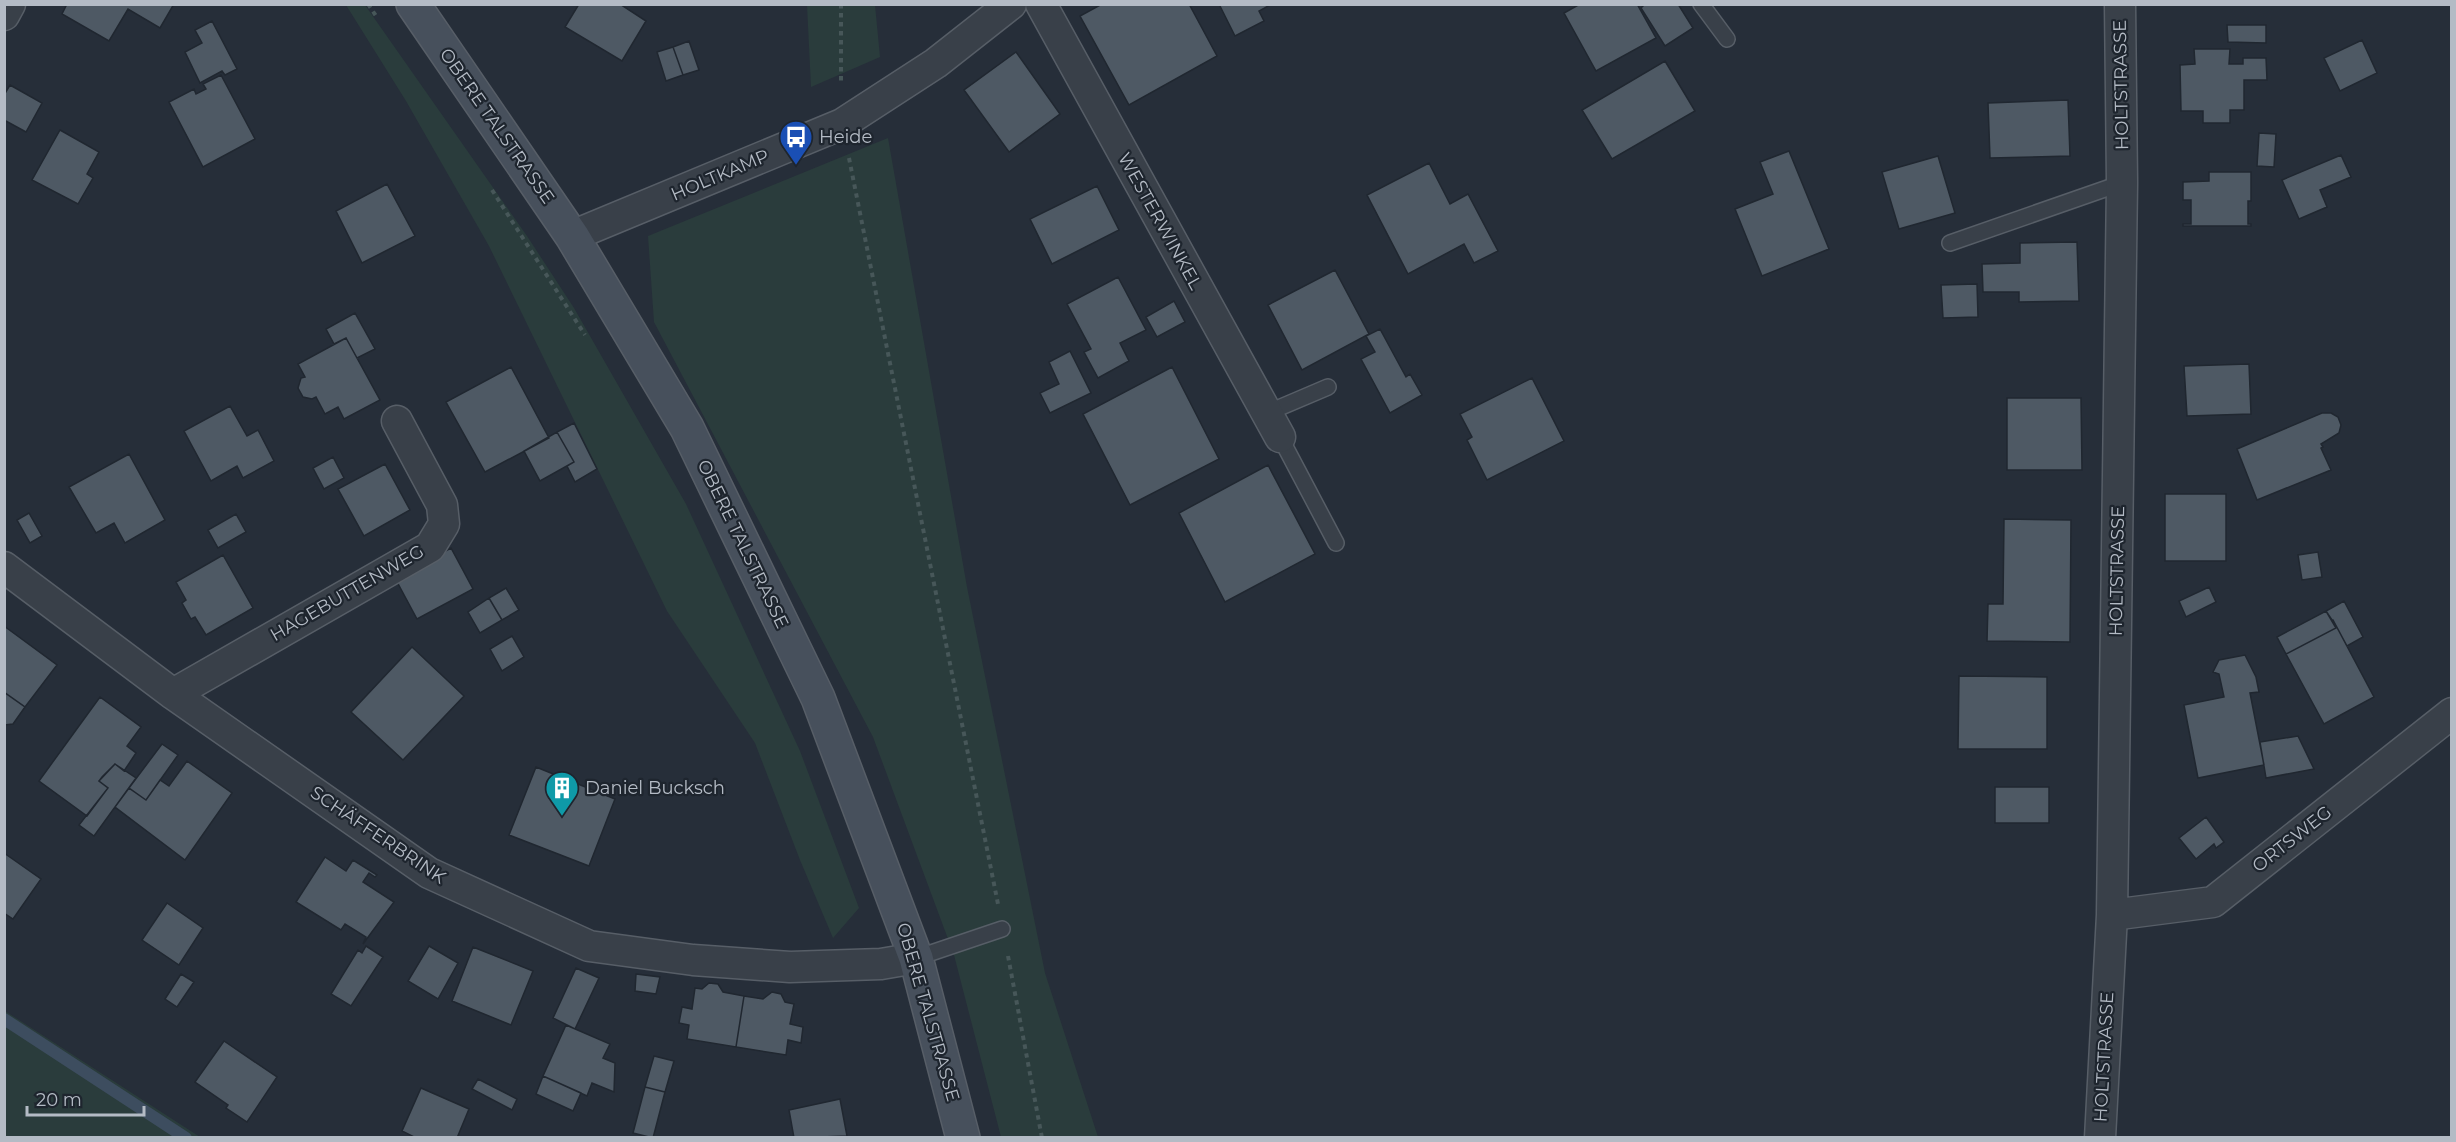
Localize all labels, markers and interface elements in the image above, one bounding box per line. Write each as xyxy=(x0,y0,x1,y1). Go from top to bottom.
street label: HOLTSTRASSE xyxy=(2109,20,2133,150)
street label: OBERE TALSTRASSE xyxy=(435,44,559,208)
bus stop icon: Heide xyxy=(778,119,814,166)
place label: Heide xyxy=(819,126,873,148)
street label: HOLTKAMP xyxy=(668,144,772,206)
street label: WESTERWINKEL xyxy=(1113,149,1207,294)
street label: OBERE TALSTRASSE xyxy=(693,456,793,632)
street label: HOLTSTRASSE xyxy=(2105,506,2129,636)
street label: HAGEBUTTENWEG xyxy=(266,540,428,646)
building icon: Daniel Bucksch xyxy=(544,770,580,817)
place label: Daniel Bucksch xyxy=(585,777,725,799)
street label: SCHÄFFERBRINK xyxy=(306,782,450,889)
street label: ORTSWEG xyxy=(2248,801,2336,877)
street label: OBERE TALSTRASSE xyxy=(892,920,964,1104)
street label: HOLTSTRASSE xyxy=(2090,991,2118,1123)
scale bar xyxy=(27,1079,144,1117)
text: 20 m xyxy=(36,1089,82,1111)

